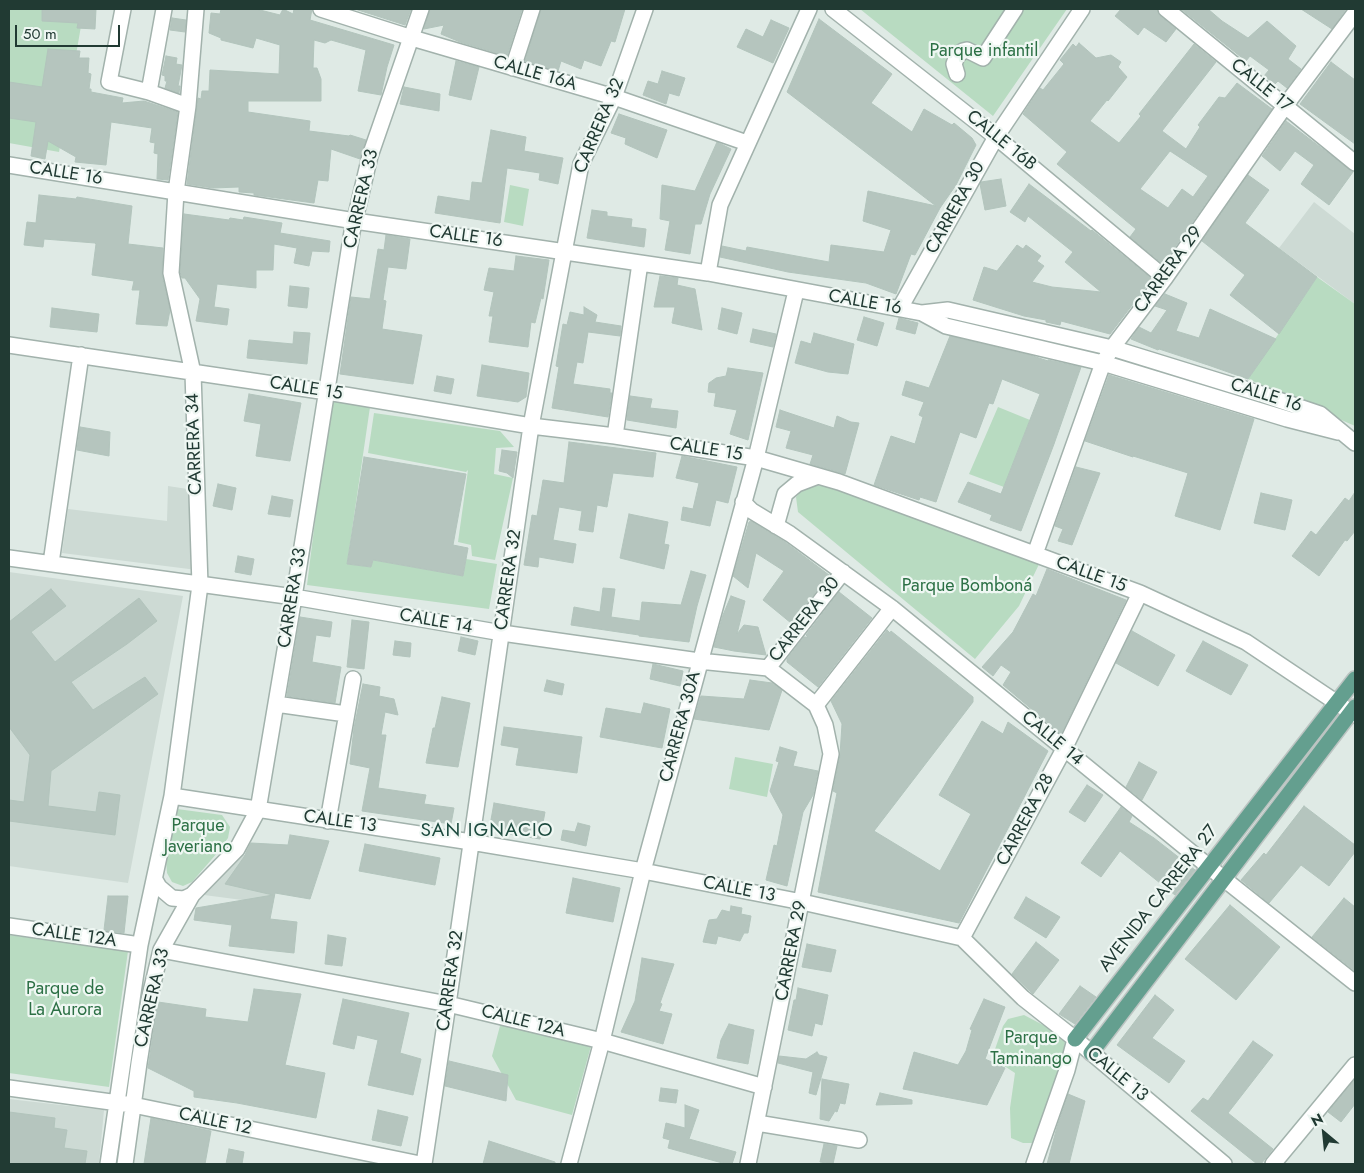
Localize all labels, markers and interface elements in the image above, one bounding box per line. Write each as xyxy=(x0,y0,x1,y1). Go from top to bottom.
scale bar xyxy=(18,15,122,47)
text: 50 m xyxy=(23,23,57,45)
park label: Parque infantil xyxy=(930,41,1038,63)
street label: CALLE 16A xyxy=(491,52,579,96)
street label: CALLE 17 xyxy=(1226,55,1296,117)
street label: CARRERA 32 xyxy=(570,75,630,177)
street label: CALLE 16B xyxy=(962,106,1040,176)
street label: CARRERA 33 xyxy=(340,147,384,251)
street label: CALLE 16 xyxy=(28,158,104,190)
street label: CARRERA 30 xyxy=(922,158,990,258)
street label: CALLE 16 xyxy=(428,221,504,253)
street label: CARRERA 29 xyxy=(1130,222,1208,318)
street label: CALLE 16 xyxy=(827,286,903,320)
street label: CALLE 15 xyxy=(268,373,344,405)
street label: CALLE 16 xyxy=(1228,374,1304,418)
street label: CARRERA 34 xyxy=(182,393,208,495)
street label: CALLE 15 xyxy=(668,434,744,466)
street label: CARRERA 32 xyxy=(491,528,527,632)
street label: CARRERA 33 xyxy=(274,546,312,650)
street label: CALLE 15 xyxy=(1053,552,1129,598)
street label: CARRERA 30 xyxy=(765,573,845,667)
park label: Parque Bomboná xyxy=(902,576,1032,598)
street label: CALLE 14 xyxy=(398,605,474,639)
street label: CARRERA 30A xyxy=(656,669,706,785)
street label: CALLE 14 xyxy=(1017,707,1087,771)
street label: CARRERA 28 xyxy=(993,770,1059,870)
street label: CALLE 13 xyxy=(302,806,378,838)
park label: Parque Javeriano xyxy=(164,816,232,859)
district label: SAN IGNACIO xyxy=(419,820,555,842)
street label: AVENIDA CARRERA 27 xyxy=(1095,821,1223,977)
street label: CALLE 13 xyxy=(701,872,777,908)
street label: CARRERA 29 xyxy=(772,899,812,1003)
street label: CALLE 12A xyxy=(30,919,118,953)
street label: CARRERA 32 xyxy=(433,929,469,1033)
street label: CARRERA 33 xyxy=(131,946,175,1050)
park label: Parque de La Aurora xyxy=(26,979,104,1022)
street label: CALLE 12A xyxy=(479,1001,567,1043)
park label: Parque Taminango xyxy=(990,1028,1072,1070)
street label: CALLE 13 xyxy=(1082,1043,1152,1107)
street label: CALLE 12 xyxy=(177,1104,253,1140)
north arrow xyxy=(1299,1108,1349,1158)
text: N xyxy=(1307,1108,1327,1131)

